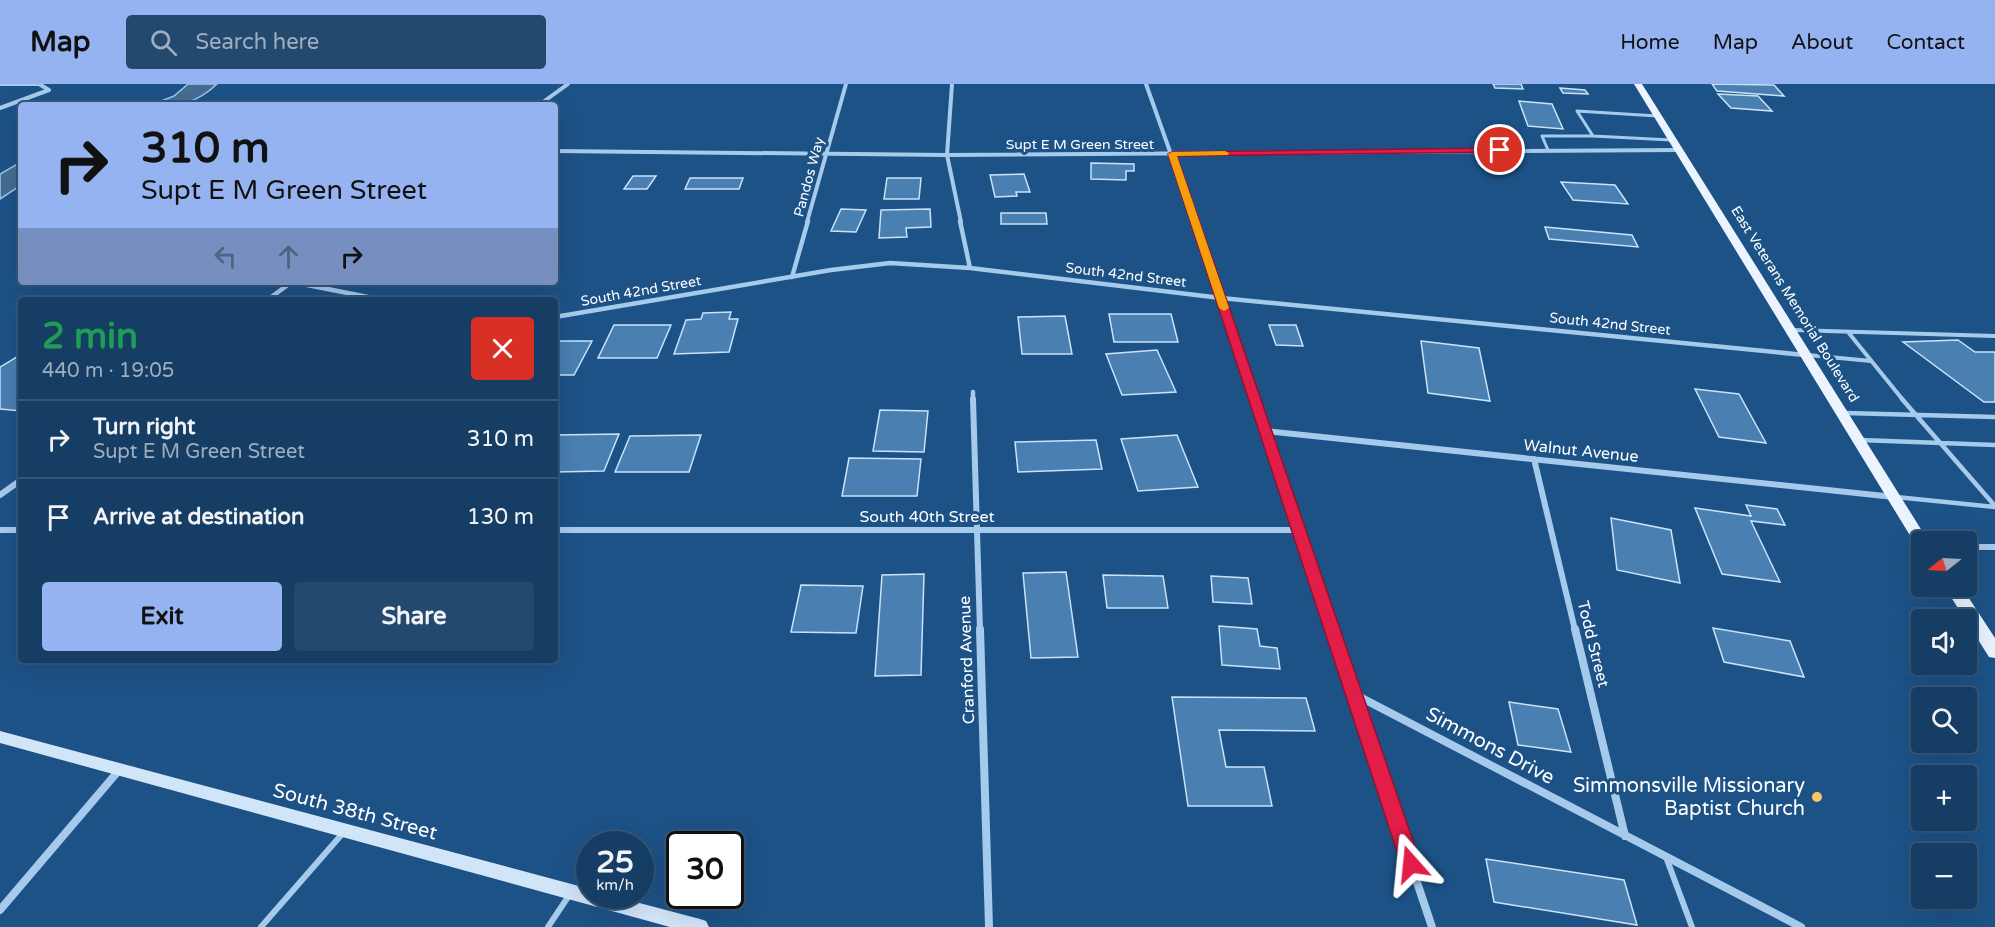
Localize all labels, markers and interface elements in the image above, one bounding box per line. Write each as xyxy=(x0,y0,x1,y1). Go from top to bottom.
search box xyxy=(126,15,546,69)
text: Map xyxy=(30,25,90,59)
icon: search xyxy=(147,26,180,59)
text: Search here xyxy=(195,29,319,55)
text: Home xyxy=(1620,30,1680,55)
text: Map xyxy=(1713,30,1758,55)
text: About xyxy=(1791,30,1853,55)
text: Contact xyxy=(1886,30,1965,55)
text: 310 m xyxy=(141,123,270,174)
pin xyxy=(1474,124,1525,175)
icon: right xyxy=(42,126,120,204)
icon: arrive xyxy=(1483,133,1516,166)
street label: Pandos Way xyxy=(790,135,828,219)
street label: Supt E M Green Street xyxy=(1006,136,1155,153)
text: Supt E M Green Street xyxy=(141,174,427,207)
street label: East Veterans Memorial Boulevard xyxy=(1727,203,1863,405)
icon: left xyxy=(209,240,242,273)
icon: ahead xyxy=(272,240,305,273)
icon: right xyxy=(335,240,368,273)
street label: South 42nd Street xyxy=(1065,259,1188,291)
street label: South 42nd Street xyxy=(580,272,703,310)
street label: South 42nd Street xyxy=(1549,309,1672,339)
text: 2 min xyxy=(42,315,138,358)
button: close xyxy=(471,317,534,380)
text: 440 m · 19:05 xyxy=(42,359,174,383)
text: Turn right xyxy=(93,414,195,440)
icon: right xyxy=(42,423,75,456)
text: 310 m xyxy=(467,426,534,452)
street label: Walnut Avenue xyxy=(1523,435,1639,467)
text: Supt E M Green Street xyxy=(93,440,305,464)
icon: arrive xyxy=(42,501,75,534)
text: Arrive at destination xyxy=(93,504,304,530)
text: 130 m xyxy=(467,504,534,530)
street label: South 40th Street xyxy=(859,507,995,527)
north arrow xyxy=(1911,531,1977,597)
map controls xyxy=(1911,531,1977,909)
button: Exit xyxy=(42,582,282,651)
button: Share xyxy=(294,582,534,651)
street label: Cranford Avenue xyxy=(955,595,979,725)
street label: Todd Street xyxy=(1573,599,1613,689)
button: sound xyxy=(1911,609,1977,675)
button: search xyxy=(1911,687,1977,753)
street label: Simmons Drive xyxy=(1422,702,1558,790)
button: + xyxy=(1911,765,1977,831)
place label: Simmonsville Missionary Baptist Church xyxy=(1573,774,1805,821)
street label: South 38th Street xyxy=(270,779,440,846)
marker: Simmonsville Missionary Baptist Church xyxy=(1810,790,1824,804)
speed limit sign: 30 xyxy=(666,831,744,909)
position arrow xyxy=(1379,832,1443,896)
button: − xyxy=(1911,843,1977,909)
text: 25 xyxy=(596,844,634,881)
text: km/h xyxy=(596,876,634,894)

